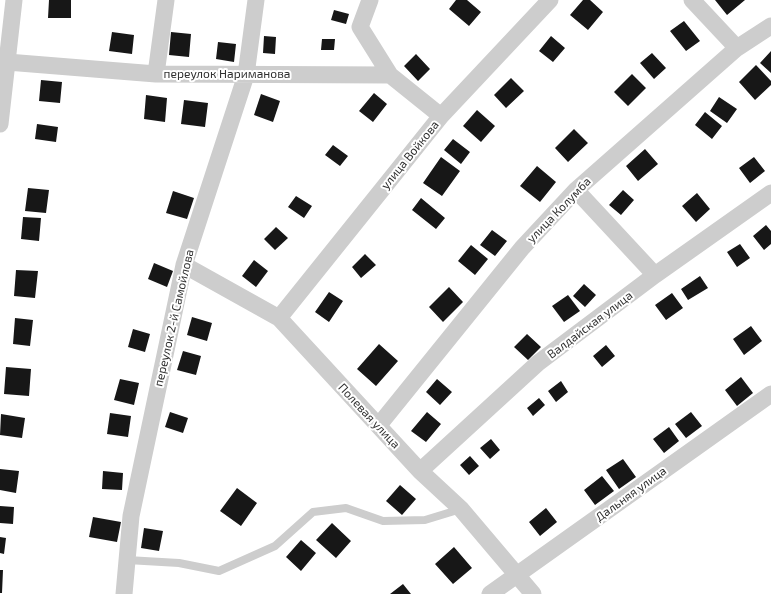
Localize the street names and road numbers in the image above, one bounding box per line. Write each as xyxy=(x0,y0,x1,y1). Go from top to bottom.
street label: переулок Нариманова xyxy=(164,67,290,81)
street label: улица Войкова xyxy=(378,118,442,192)
street label: улица Колумба xyxy=(524,174,594,246)
street label: переулок 2-й Самойлова xyxy=(151,248,197,388)
street label: Валдайская улица xyxy=(544,288,636,362)
street label: Полевая улица xyxy=(335,380,403,452)
street label: Дальняя улица xyxy=(593,463,669,525)

